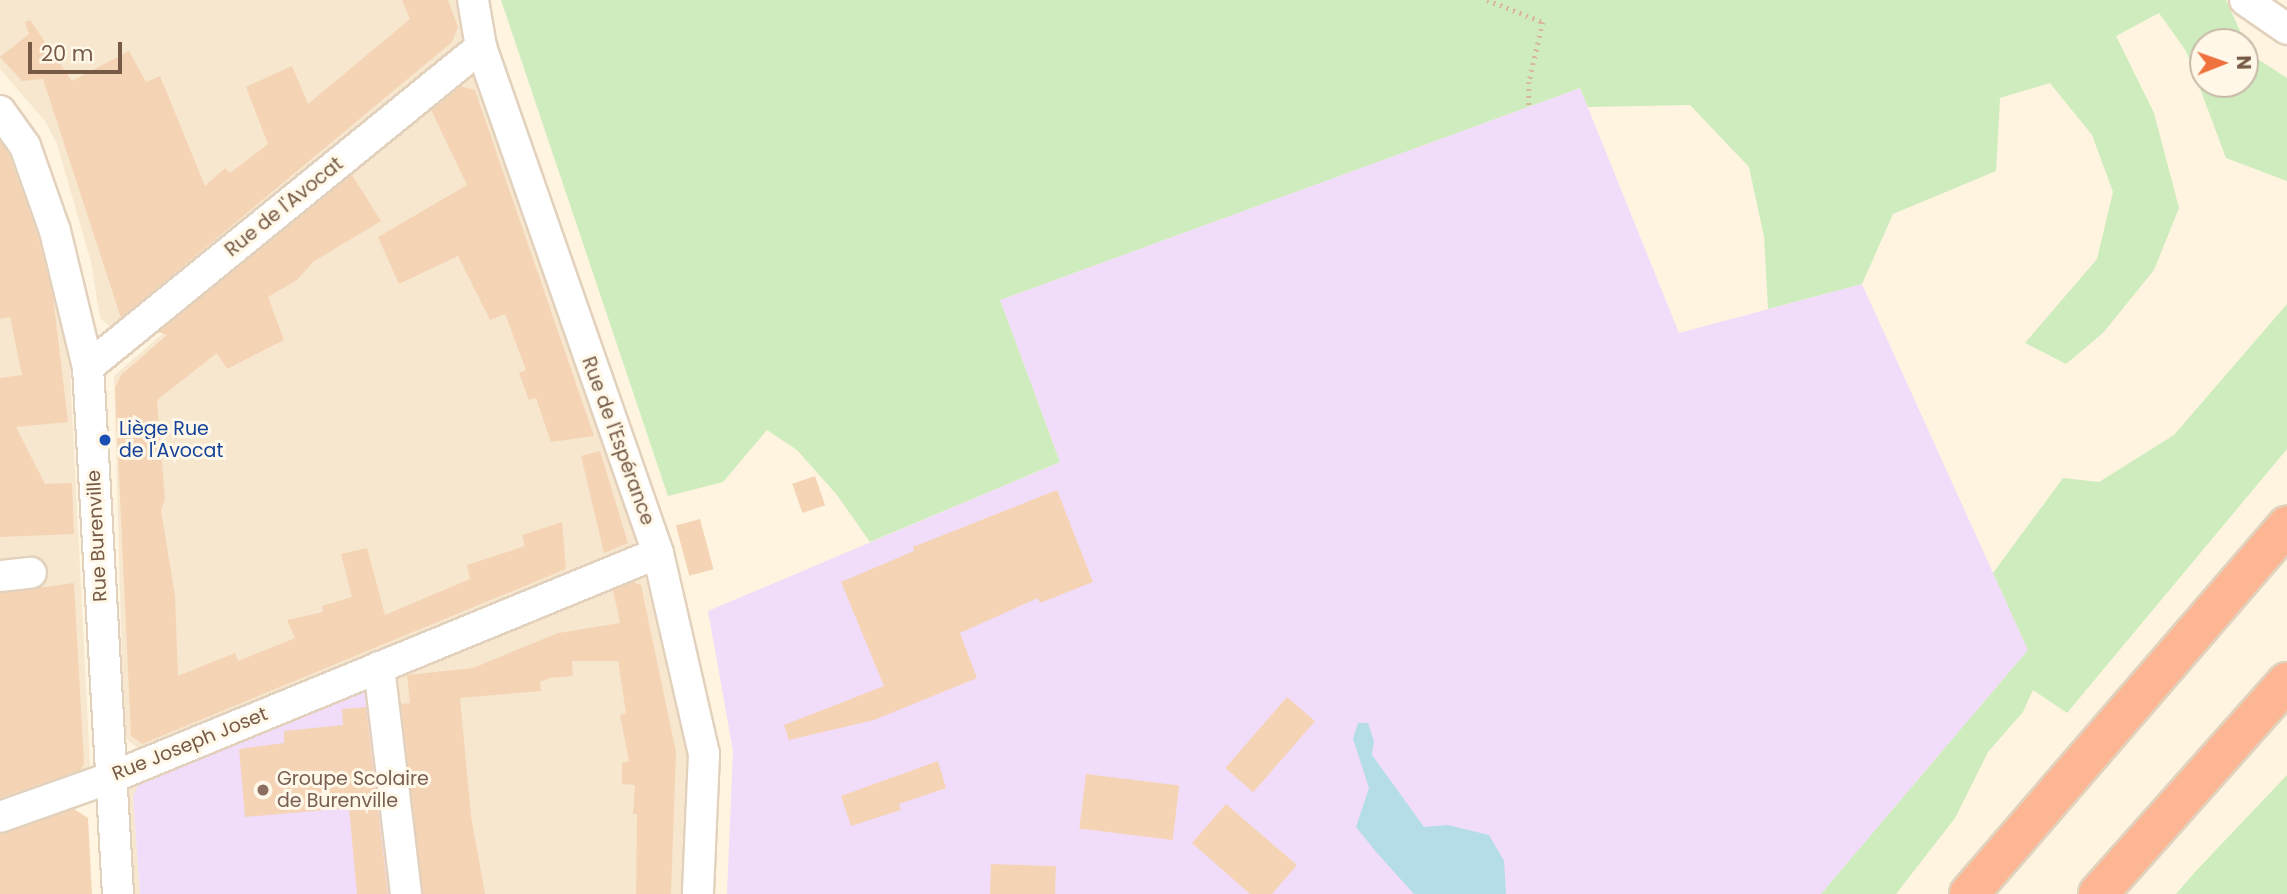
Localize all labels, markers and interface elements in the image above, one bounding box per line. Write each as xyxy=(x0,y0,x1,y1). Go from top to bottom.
scale bar xyxy=(32,28,126,72)
north arrow xyxy=(2189,28,2259,98)
text: 20 m xyxy=(41,39,94,68)
text: N xyxy=(2230,55,2257,70)
street label: Rue de l'Avocat xyxy=(221,153,347,261)
street label: Rue de l'Espérance xyxy=(577,354,659,528)
place label: Liège Rue de l'Avocat xyxy=(119,418,223,462)
marker: Liège Rue de l'Avocat xyxy=(97,432,113,448)
street label: Rue Burenville xyxy=(82,470,112,602)
street label: Rue Joseph Joset xyxy=(109,702,271,786)
place label: Groupe Scolaire de Burenville xyxy=(277,768,429,812)
marker: Groupe Scolaire de Burenville xyxy=(255,782,271,798)

